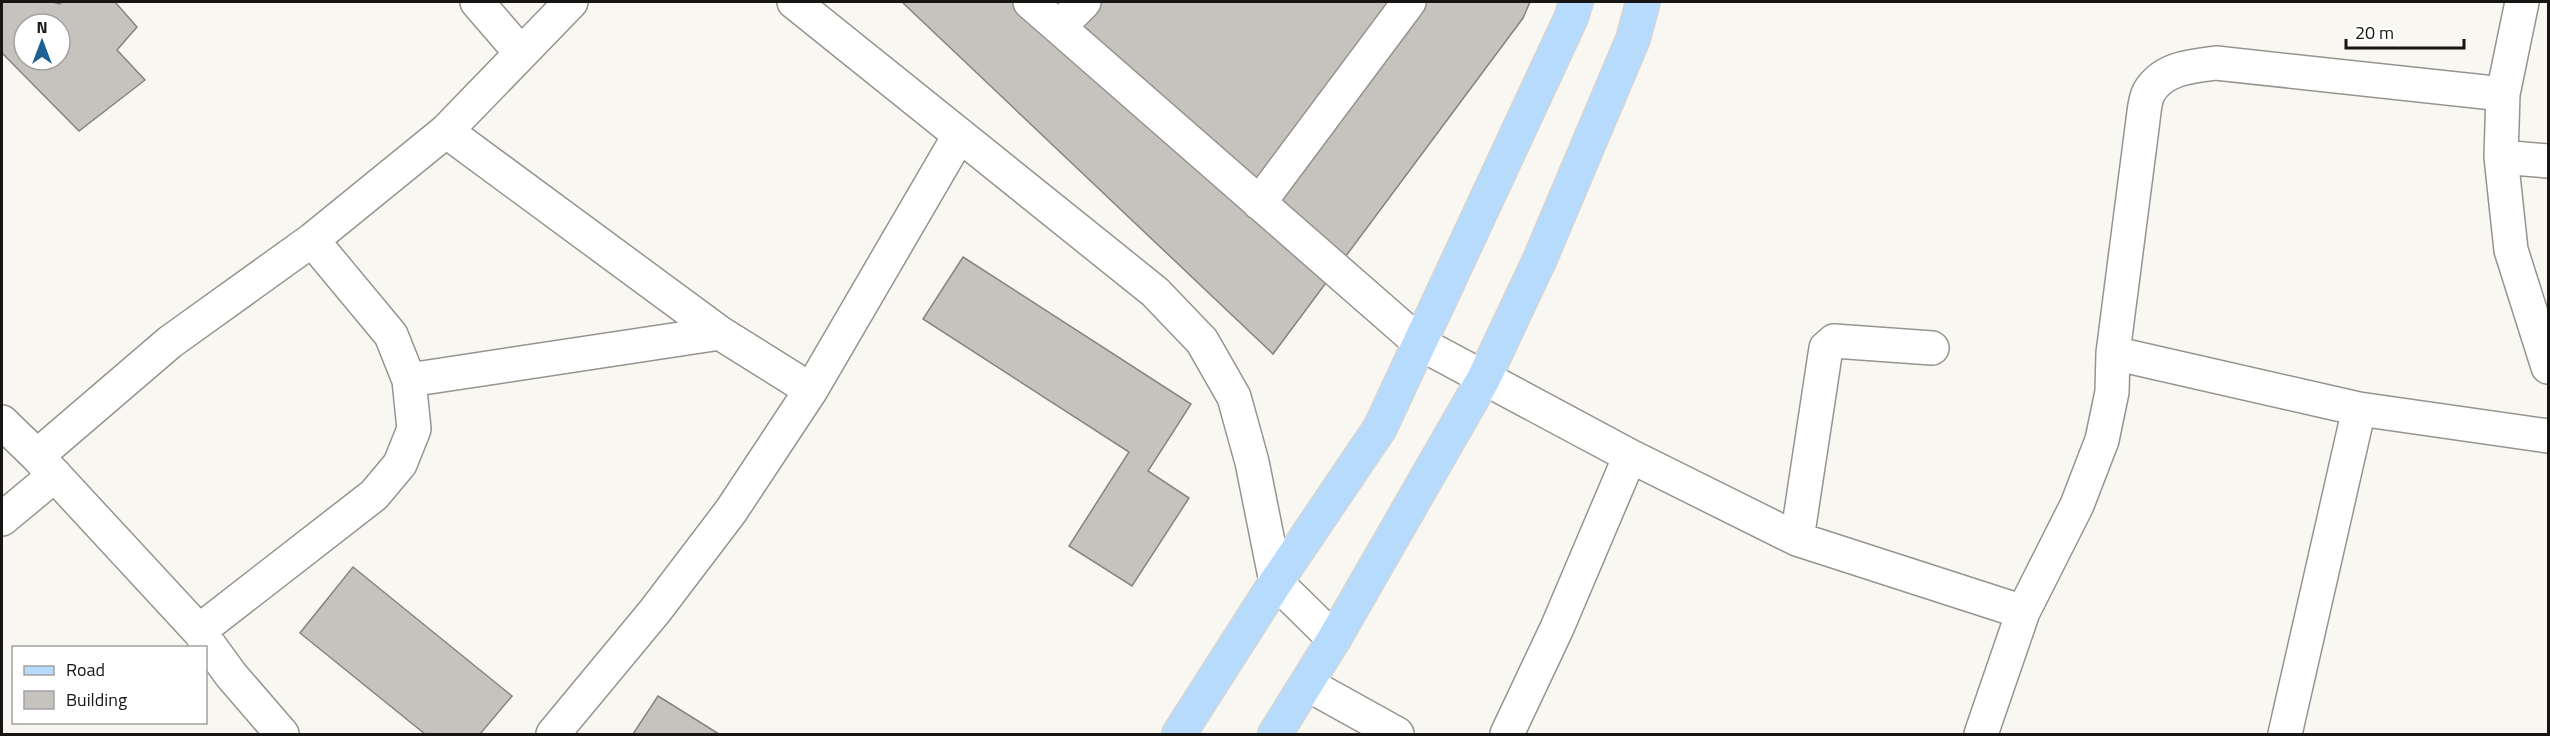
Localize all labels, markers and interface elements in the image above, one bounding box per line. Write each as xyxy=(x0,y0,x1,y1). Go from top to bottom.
north arrow xyxy=(12,12,72,72)
scale bar xyxy=(2346,12,2464,50)
text: N xyxy=(36,15,48,39)
text: 20 m xyxy=(2355,19,2394,46)
legend xyxy=(12,646,207,724)
text: Road xyxy=(66,656,105,683)
text: Building xyxy=(66,686,127,713)

